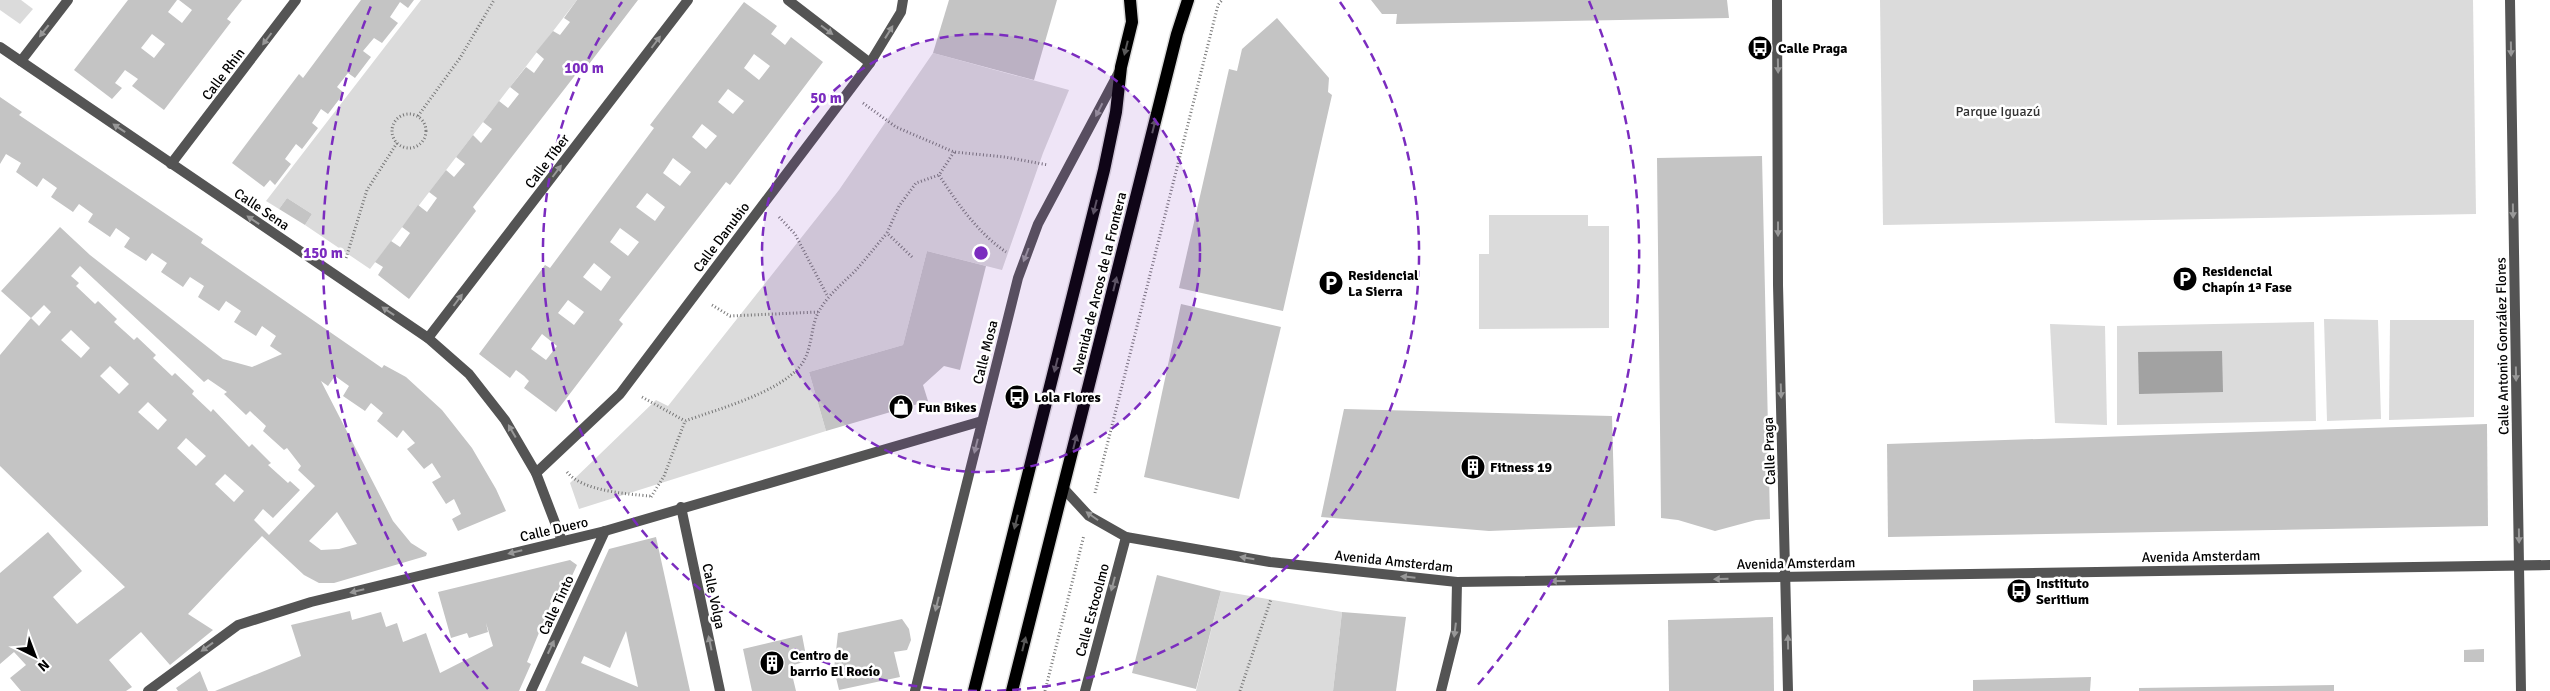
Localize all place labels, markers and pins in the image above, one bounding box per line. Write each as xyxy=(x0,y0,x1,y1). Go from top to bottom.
bus stop icon: Calle Praga xyxy=(1747,35,1773,61)
place label: Calle Praga xyxy=(1778,40,1848,57)
centre of rings xyxy=(972,244,990,262)
place label: Residencial Chapín 1ª Fase xyxy=(2202,263,2292,296)
parking icon: Residencial Chapín 1ª Fase xyxy=(2172,266,2198,292)
place label: Residencial La Sierra xyxy=(1348,267,1419,300)
parking icon: Residencial La Sierra xyxy=(1318,270,1344,296)
bus stop icon: Lola Flores xyxy=(1004,384,1030,410)
place label: Lola Flores xyxy=(1034,389,1101,406)
shop icon: Fun Bikes xyxy=(888,394,914,420)
place label: Fun Bikes xyxy=(918,399,977,416)
building icon: Fitness 19 xyxy=(1460,454,1486,480)
place label: Fitness 19 xyxy=(1490,459,1552,476)
place label: Instituto Seritium xyxy=(2036,575,2089,608)
bus stop icon: Instituto Seritium xyxy=(2006,578,2032,604)
place label: Centro de barrio El Rocío xyxy=(790,647,880,680)
building icon: Centro de barrio El Rocío xyxy=(759,650,785,676)

